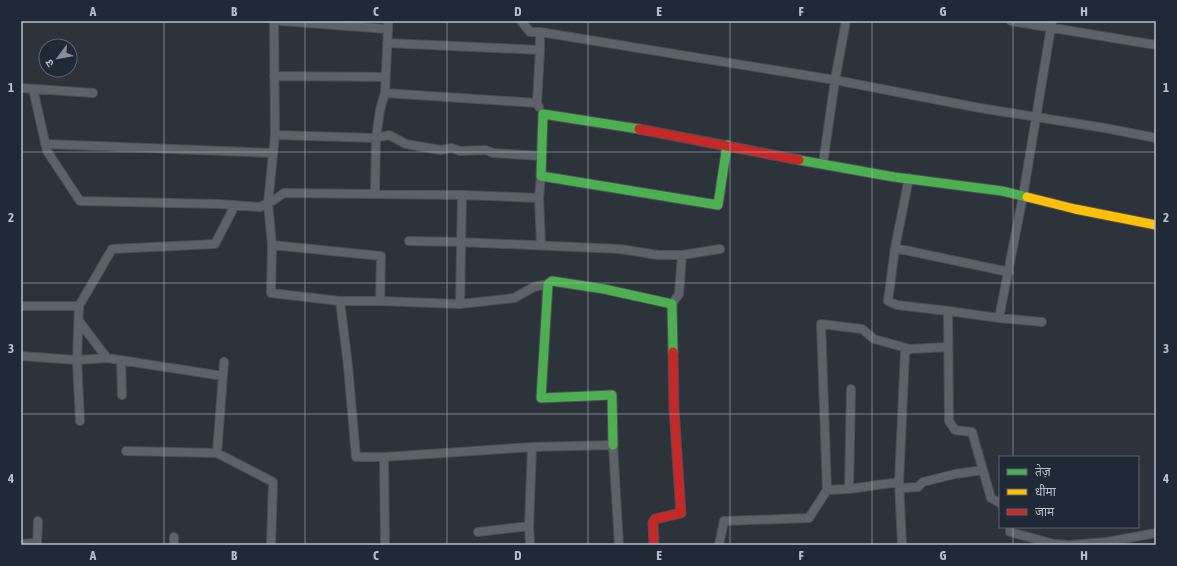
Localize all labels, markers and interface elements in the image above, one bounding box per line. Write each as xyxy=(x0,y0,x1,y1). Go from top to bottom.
text: A xyxy=(89,4,97,19)
text: B xyxy=(231,4,238,19)
text: C xyxy=(373,4,379,19)
text: D xyxy=(514,4,522,19)
text: E xyxy=(656,4,662,19)
text: F xyxy=(798,4,804,19)
text: G xyxy=(940,4,947,19)
text: H xyxy=(1080,4,1088,19)
north arrow xyxy=(38,38,78,78)
text: उ xyxy=(42,57,56,69)
text: 1 xyxy=(8,80,14,95)
text: 1 xyxy=(1163,80,1169,95)
text: 2 xyxy=(8,210,14,225)
text: 2 xyxy=(1163,210,1169,225)
text: 3 xyxy=(8,341,14,356)
text: 3 xyxy=(1163,341,1169,356)
legend xyxy=(999,456,1139,528)
text: तेज़ xyxy=(1035,464,1052,479)
text: 4 xyxy=(7,471,14,486)
text: 4 xyxy=(1162,471,1169,486)
text: धीमा xyxy=(1035,484,1057,499)
text: जाम xyxy=(1035,505,1055,519)
text: A xyxy=(89,548,97,563)
text: B xyxy=(231,548,238,563)
text: C xyxy=(373,548,379,563)
text: D xyxy=(514,548,522,563)
text: E xyxy=(656,548,662,563)
text: F xyxy=(798,548,804,563)
text: G xyxy=(940,548,947,563)
text: H xyxy=(1080,548,1088,563)

